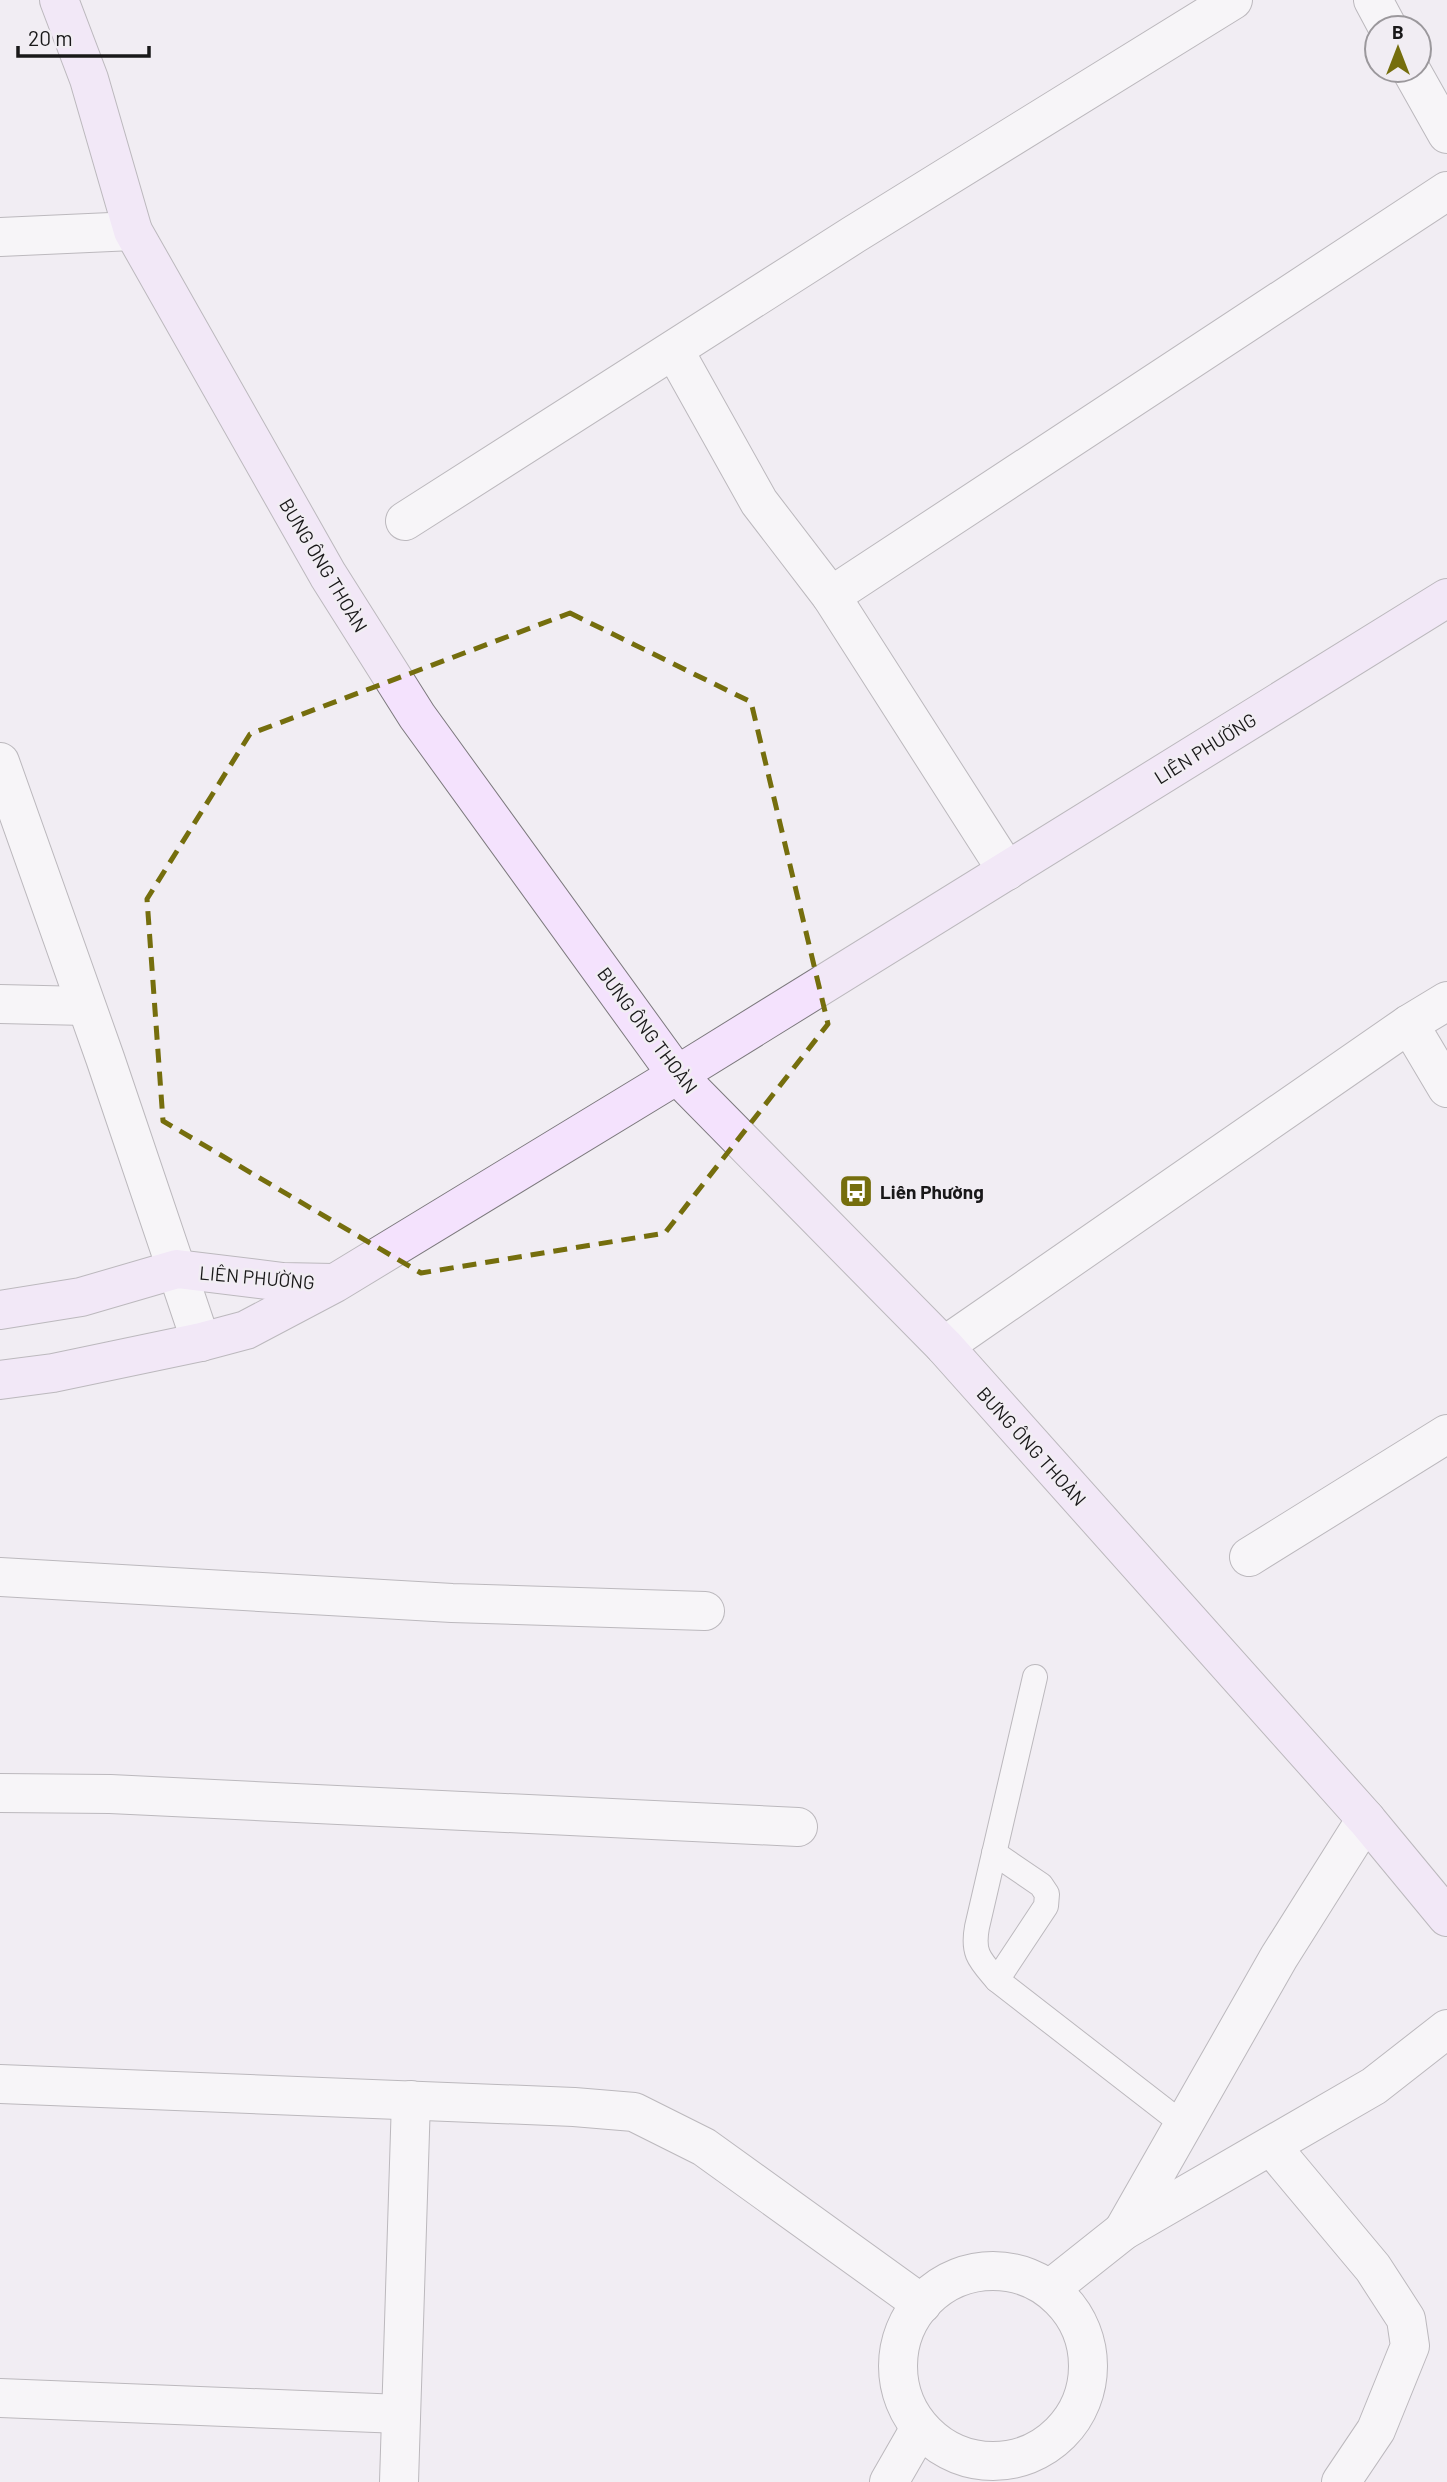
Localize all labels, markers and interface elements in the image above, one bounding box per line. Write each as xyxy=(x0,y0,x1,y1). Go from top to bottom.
scale bar xyxy=(18,14,149,58)
north arrow xyxy=(1363,14,1433,84)
text: B xyxy=(1392,20,1404,43)
text: 20 m xyxy=(28,25,73,50)
street label: BƯNG ÔNG THOÀN xyxy=(275,494,373,636)
street label: LIÊN PHƯỜNG xyxy=(1150,708,1260,788)
street label: BƯNG ÔNG THOÀN xyxy=(593,962,703,1098)
bus stop icon: Liên Phường xyxy=(837,1172,875,1210)
place label: Liên Phường xyxy=(880,1180,984,1203)
street label: LIÊN PHƯỜNG xyxy=(198,1260,316,1294)
street label: BƯNG ÔNG THOÀN xyxy=(973,1382,1091,1510)

